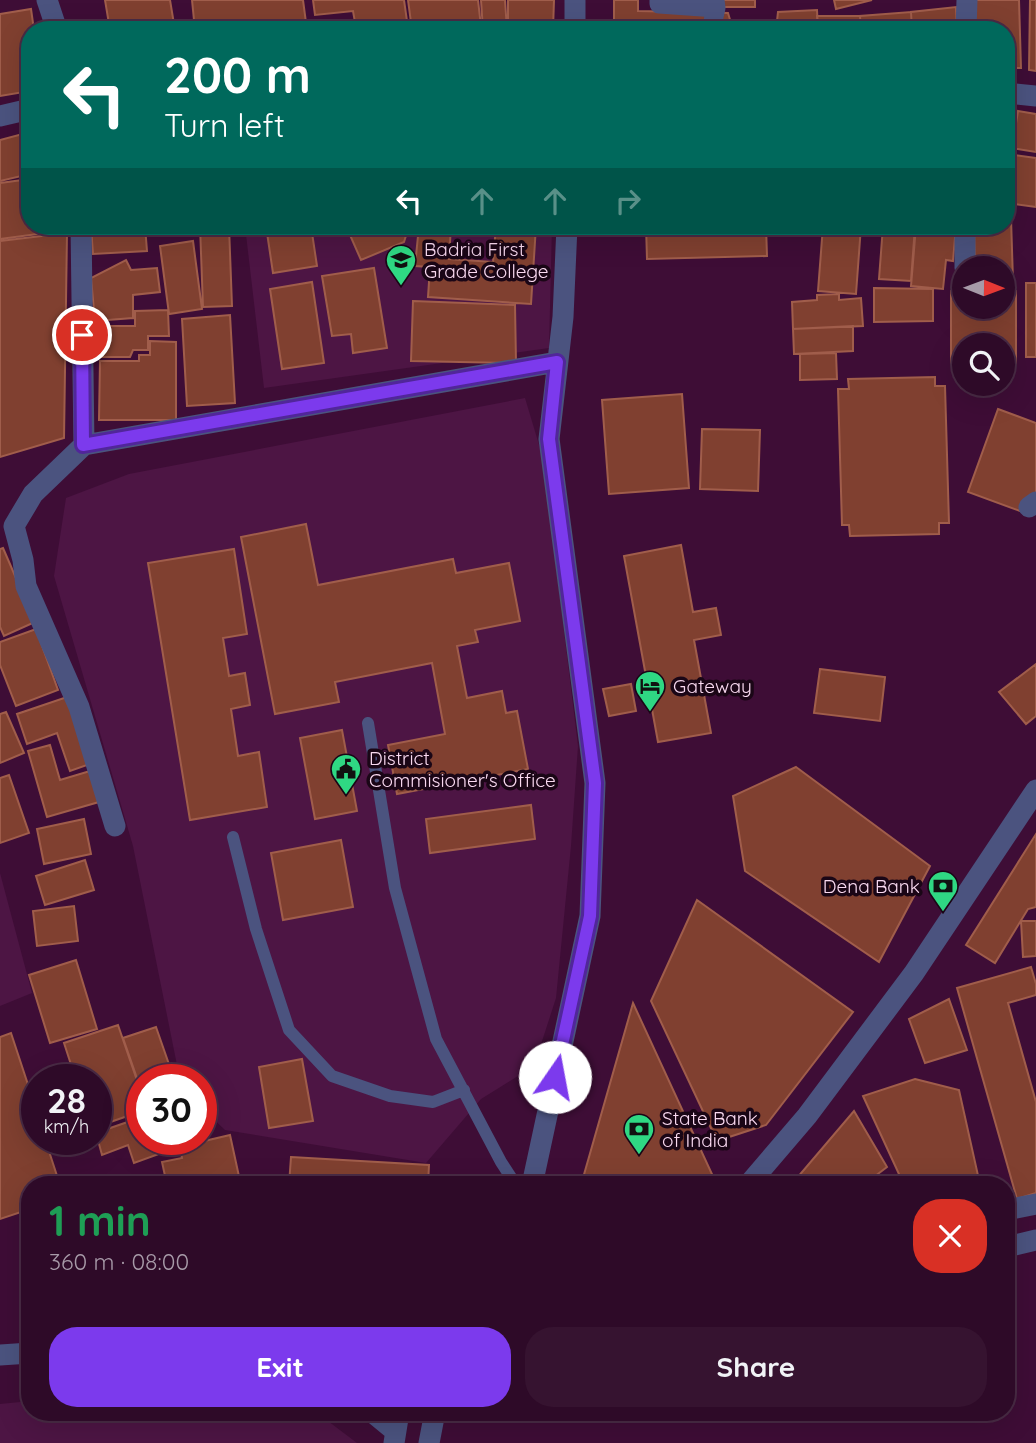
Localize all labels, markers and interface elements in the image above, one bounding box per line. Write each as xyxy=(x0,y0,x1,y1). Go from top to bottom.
text: 200 m xyxy=(164,44,311,105)
icon: left xyxy=(49,49,140,140)
text: Turn left xyxy=(164,105,285,145)
icon: left xyxy=(390,182,428,220)
icon: ahead xyxy=(463,182,501,220)
icon: ahead xyxy=(536,182,574,220)
icon: right xyxy=(609,182,647,220)
place label: Badria First Grade College xyxy=(424,237,549,283)
school or university icon: Badria First Grade College xyxy=(384,243,418,287)
north arrow xyxy=(952,256,1015,318)
map controls xyxy=(952,256,1015,396)
pin xyxy=(52,305,112,365)
icon: arrive xyxy=(63,316,101,354)
button: search xyxy=(952,333,1015,396)
hotel icon: Gateway xyxy=(633,669,667,713)
place label: Gateway xyxy=(673,674,752,698)
place label: District Commisioner's Office xyxy=(369,746,556,792)
public building icon: District Commisioner's Office xyxy=(329,752,363,796)
bank icon: Dena Bank xyxy=(926,869,960,913)
place label: Dena Bank xyxy=(823,874,920,898)
position arrow xyxy=(518,1040,592,1114)
speed limit sign: 30 xyxy=(126,1064,217,1155)
text: 28 xyxy=(47,1078,86,1122)
place label: State Bank of India xyxy=(662,1106,758,1152)
bank icon: State Bank of India xyxy=(622,1112,656,1156)
text: km/h xyxy=(44,1115,89,1138)
text: 1 min xyxy=(49,1194,151,1247)
button: close xyxy=(913,1199,987,1273)
text: 360 m · 08:00 xyxy=(49,1247,189,1276)
button: Exit xyxy=(49,1327,511,1407)
button: Share xyxy=(525,1327,987,1407)

